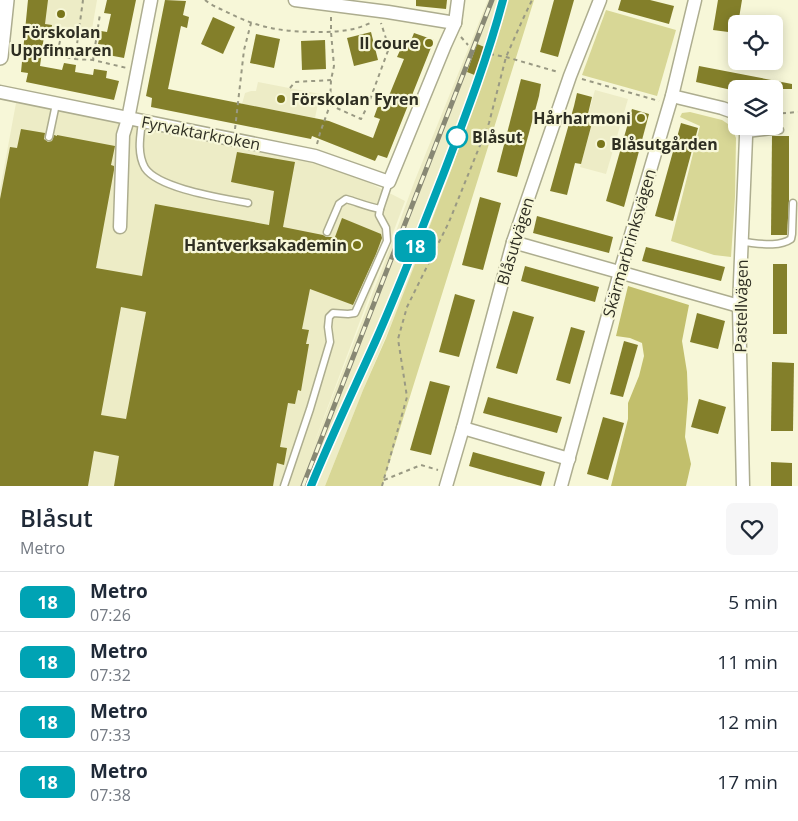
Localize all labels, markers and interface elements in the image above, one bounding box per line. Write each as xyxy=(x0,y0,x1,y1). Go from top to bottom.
marker: Förskolan Uppfinnaren xyxy=(55,8,67,20)
map controls xyxy=(728,15,783,135)
button: locate xyxy=(728,15,783,70)
place label: Förskolan Uppfinnaren xyxy=(10,21,112,61)
place label: Il coure xyxy=(359,32,419,54)
marker: Il coure xyxy=(423,37,435,49)
button: layers xyxy=(728,80,783,135)
place label: Förskolan Fyren xyxy=(291,88,419,110)
marker: Förskolan Fyren xyxy=(275,93,287,105)
place label: Hårharmoni xyxy=(533,107,631,129)
street label: Fyrvaktarkroken xyxy=(140,111,262,155)
marker: Hårharmoni xyxy=(635,112,647,124)
marker: Blåsut xyxy=(446,126,468,148)
place label: Blåsut xyxy=(472,126,523,148)
place label: Blåsutgården xyxy=(611,133,718,155)
marker: Blåsutgården xyxy=(595,138,607,150)
street label: Skärmarbrinksvägen xyxy=(597,166,661,320)
street label: Blåsutvägen xyxy=(491,194,539,288)
line badge: 18 xyxy=(392,230,438,262)
place label: Hantverksakademin xyxy=(184,234,347,256)
text: 18 xyxy=(405,234,425,258)
marker: Hantverksakademin xyxy=(351,239,363,251)
street label: Pastellvägen xyxy=(729,259,753,353)
text: Blåsut xyxy=(20,501,93,534)
button: heart xyxy=(726,503,778,555)
text: Metro xyxy=(20,537,65,559)
text: Metro xyxy=(90,578,148,604)
text: 5 min xyxy=(728,589,778,615)
text: 18 xyxy=(37,590,58,614)
text: 07:26 xyxy=(90,604,131,626)
text: Metro xyxy=(90,638,148,664)
text: 11 min xyxy=(717,649,778,675)
text: 18 xyxy=(37,650,58,674)
text: 07:32 xyxy=(90,664,131,686)
text: Metro xyxy=(90,698,148,724)
text: 12 min xyxy=(717,709,778,735)
text: 18 xyxy=(37,710,58,734)
text: 07:33 xyxy=(90,724,131,746)
text: Metro xyxy=(90,758,148,784)
text: 17 min xyxy=(717,769,778,795)
text: 18 xyxy=(37,770,58,794)
text: 07:38 xyxy=(90,784,131,806)

